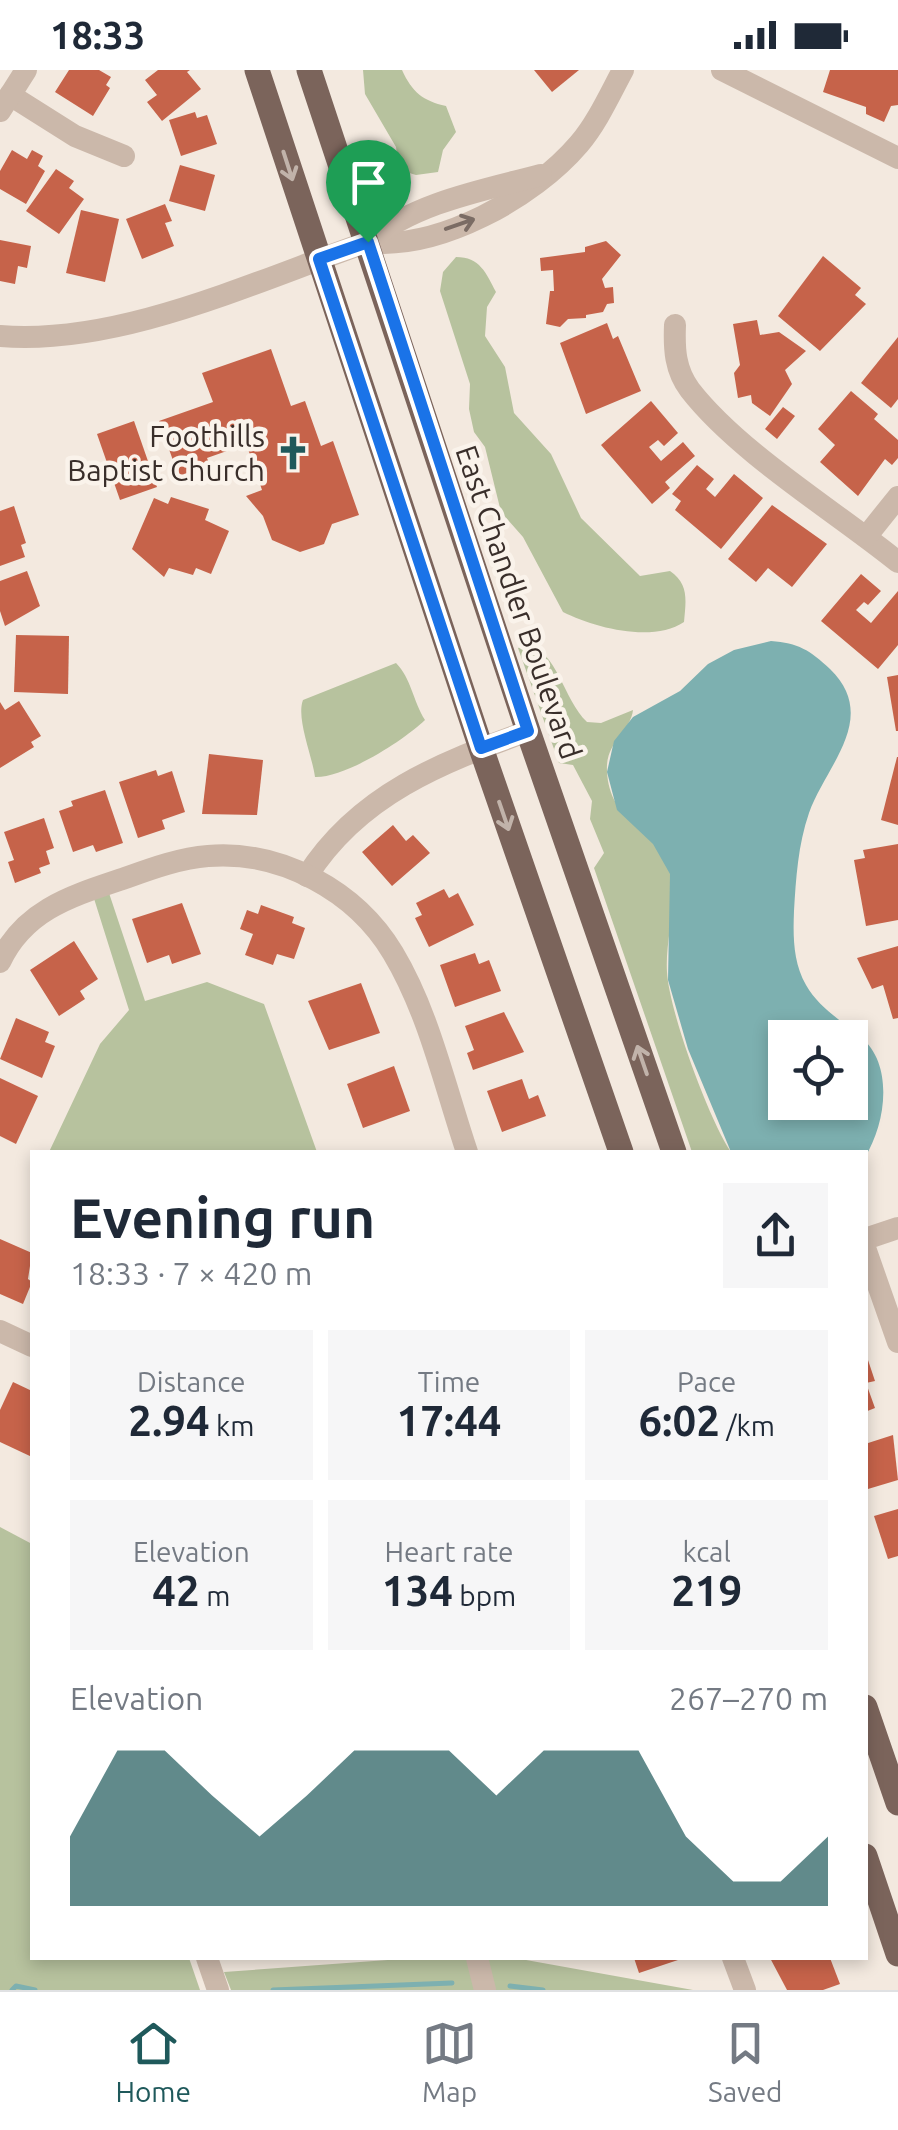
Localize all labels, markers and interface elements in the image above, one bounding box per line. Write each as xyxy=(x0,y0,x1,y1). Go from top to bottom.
text: 18:33 xyxy=(50,14,145,56)
pin xyxy=(326,140,411,243)
one-way arrow xyxy=(281,150,299,182)
icon: arrive xyxy=(341,155,396,210)
one-way arrow xyxy=(444,214,476,232)
place label: Foothills Baptist Church xyxy=(67,419,265,487)
church icon: Foothills Baptist Church xyxy=(274,434,312,472)
street label: East Chandler Boulevard xyxy=(449,441,589,763)
one-way arrow xyxy=(497,800,515,832)
map controls xyxy=(768,1020,868,1120)
button: locate xyxy=(768,1020,868,1120)
one-way arrow xyxy=(631,1045,649,1077)
button: share xyxy=(723,1183,828,1288)
text: Evening run xyxy=(70,1187,375,1248)
text: 18:33 · 7 × 420 m xyxy=(70,1255,312,1291)
text: Distance xyxy=(137,1366,246,1397)
text: Time xyxy=(418,1366,480,1397)
text: Pace xyxy=(677,1366,736,1397)
text: 2.94 xyxy=(128,1397,210,1444)
text: 17:44 xyxy=(396,1397,502,1444)
text: 6:02 xyxy=(638,1397,720,1444)
text: km xyxy=(210,1410,254,1441)
text: /km xyxy=(720,1410,775,1441)
text: Elevation xyxy=(133,1536,250,1567)
text: Heart rate xyxy=(385,1536,513,1567)
text: kcal xyxy=(682,1536,731,1567)
text: 42 xyxy=(152,1567,200,1614)
text: 134 xyxy=(382,1567,453,1614)
text: 219 xyxy=(671,1567,742,1614)
text: m xyxy=(200,1580,230,1611)
text: bpm xyxy=(453,1580,516,1611)
text: Elevation xyxy=(70,1680,203,1716)
text: 267–270 m xyxy=(669,1680,828,1716)
tab: Home xyxy=(115,2016,191,2107)
tab: Map xyxy=(422,2016,477,2107)
tab: Saved xyxy=(708,2016,783,2107)

